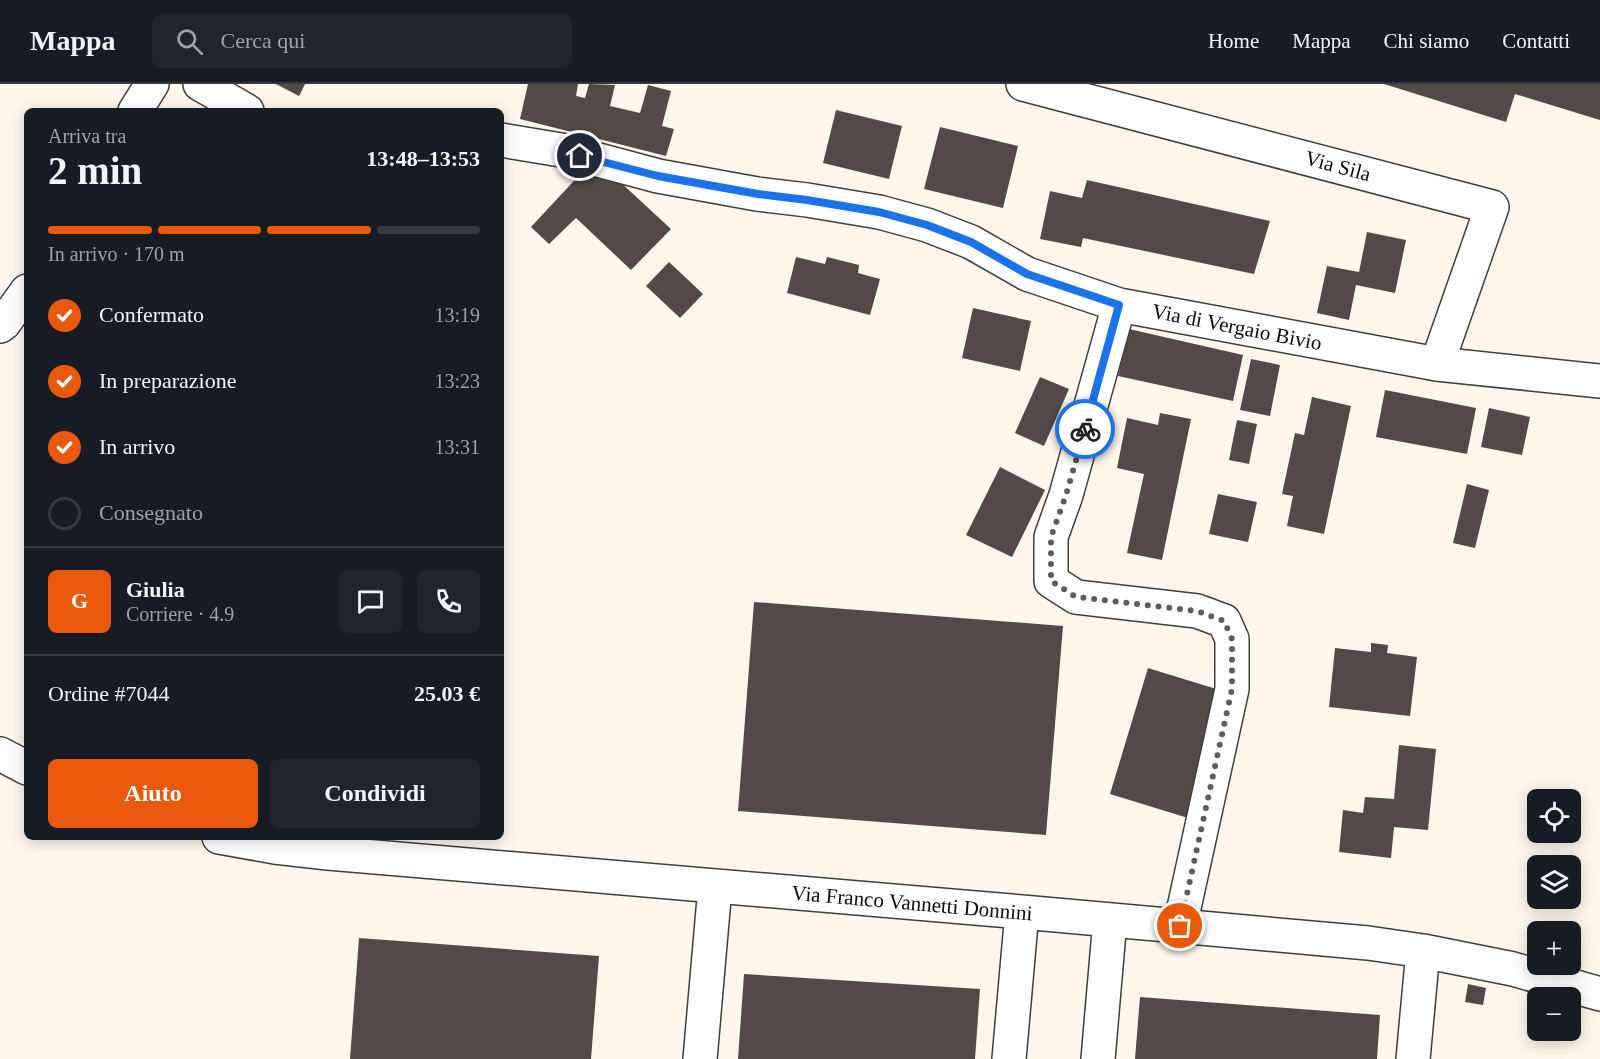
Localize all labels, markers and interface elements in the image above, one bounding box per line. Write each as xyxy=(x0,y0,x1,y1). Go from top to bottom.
search box xyxy=(152,14,572,68)
text: Mappa xyxy=(30,25,116,56)
icon: search xyxy=(173,25,206,58)
text: Cerca qui xyxy=(221,28,305,53)
text: Home xyxy=(1208,29,1259,53)
text: Mappa xyxy=(1292,29,1351,53)
text: Chi siamo xyxy=(1384,29,1469,53)
text: Contatti xyxy=(1502,29,1570,53)
text: Arriva tra xyxy=(48,125,126,147)
pin xyxy=(554,130,605,181)
icon: home xyxy=(563,139,596,172)
text: 13:48–13:53 xyxy=(366,146,480,171)
street label: Via Sila xyxy=(1303,146,1374,186)
text: 2 min xyxy=(48,149,142,192)
text: In arrivo · 170 m xyxy=(48,243,185,265)
icon: check xyxy=(48,299,81,332)
street label: Via di Vergaio Bivio xyxy=(1150,299,1324,355)
text: Confermato xyxy=(99,302,204,327)
text: 13:19 xyxy=(434,304,480,326)
icon: check xyxy=(48,365,81,398)
text: In preparazione xyxy=(99,368,236,393)
text: 13:23 xyxy=(434,370,480,392)
courier xyxy=(1055,399,1115,459)
icon: bike xyxy=(1069,413,1102,446)
icon: check xyxy=(48,431,81,464)
text: In arrivo xyxy=(99,434,175,459)
text: 13:31 xyxy=(434,436,480,458)
text: Consegnato xyxy=(99,500,203,525)
button: chat xyxy=(339,570,402,633)
button: phone xyxy=(417,570,480,633)
text: Giulia xyxy=(126,577,185,602)
text: G xyxy=(71,588,88,613)
text: Corriere · 4.9 xyxy=(126,603,234,625)
text: Ordine #7044 xyxy=(48,681,170,706)
text: 25.03 € xyxy=(414,681,480,706)
button: Aiuto xyxy=(48,759,258,828)
button: Condividi xyxy=(270,759,480,828)
map controls xyxy=(1527,789,1581,1041)
button: locate xyxy=(1527,789,1581,843)
button: layers xyxy=(1527,855,1581,909)
street label: Via Franco Vannetti Donnini xyxy=(791,881,1034,925)
pin xyxy=(1154,900,1205,951)
icon: bag xyxy=(1163,909,1196,942)
button: + xyxy=(1527,921,1581,975)
button: − xyxy=(1527,987,1581,1041)

